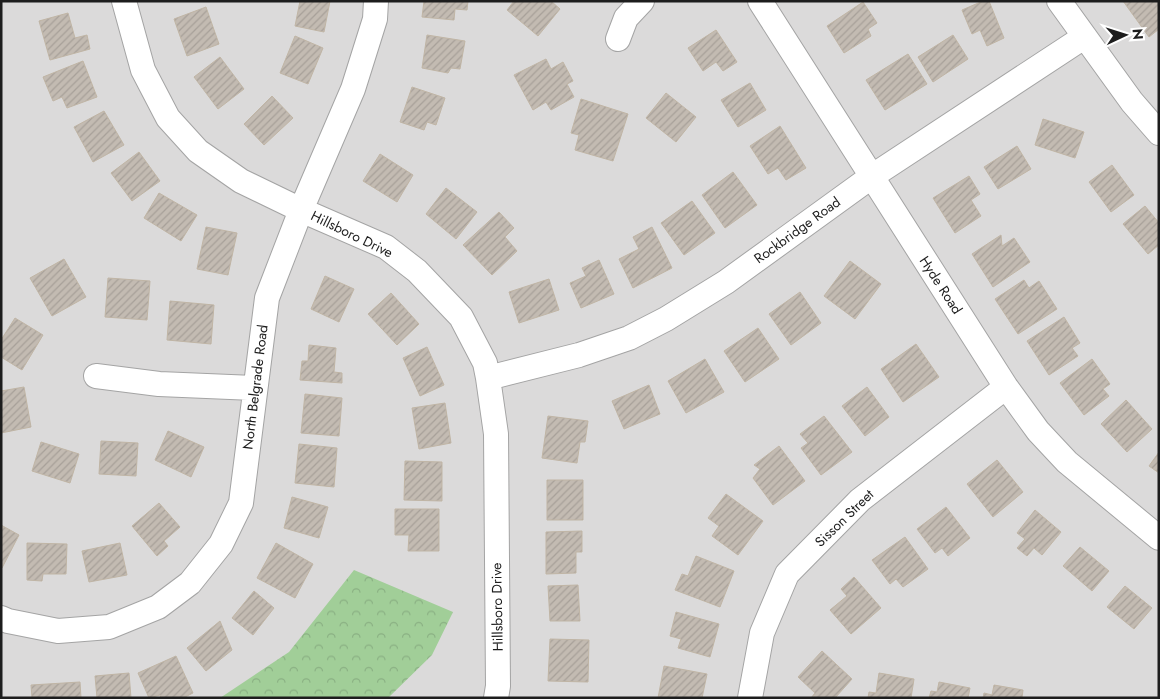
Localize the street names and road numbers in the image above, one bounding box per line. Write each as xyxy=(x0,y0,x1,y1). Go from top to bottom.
street label: Rockbridge Road xyxy=(750,192,844,268)
street label: Hillsboro Drive xyxy=(308,206,396,262)
street label: Hyde Road xyxy=(915,252,967,318)
street label: North Belgrade Road xyxy=(237,323,273,451)
street label: Sisson Street xyxy=(810,484,878,551)
street label: Hillsboro Drive xyxy=(486,562,508,652)

